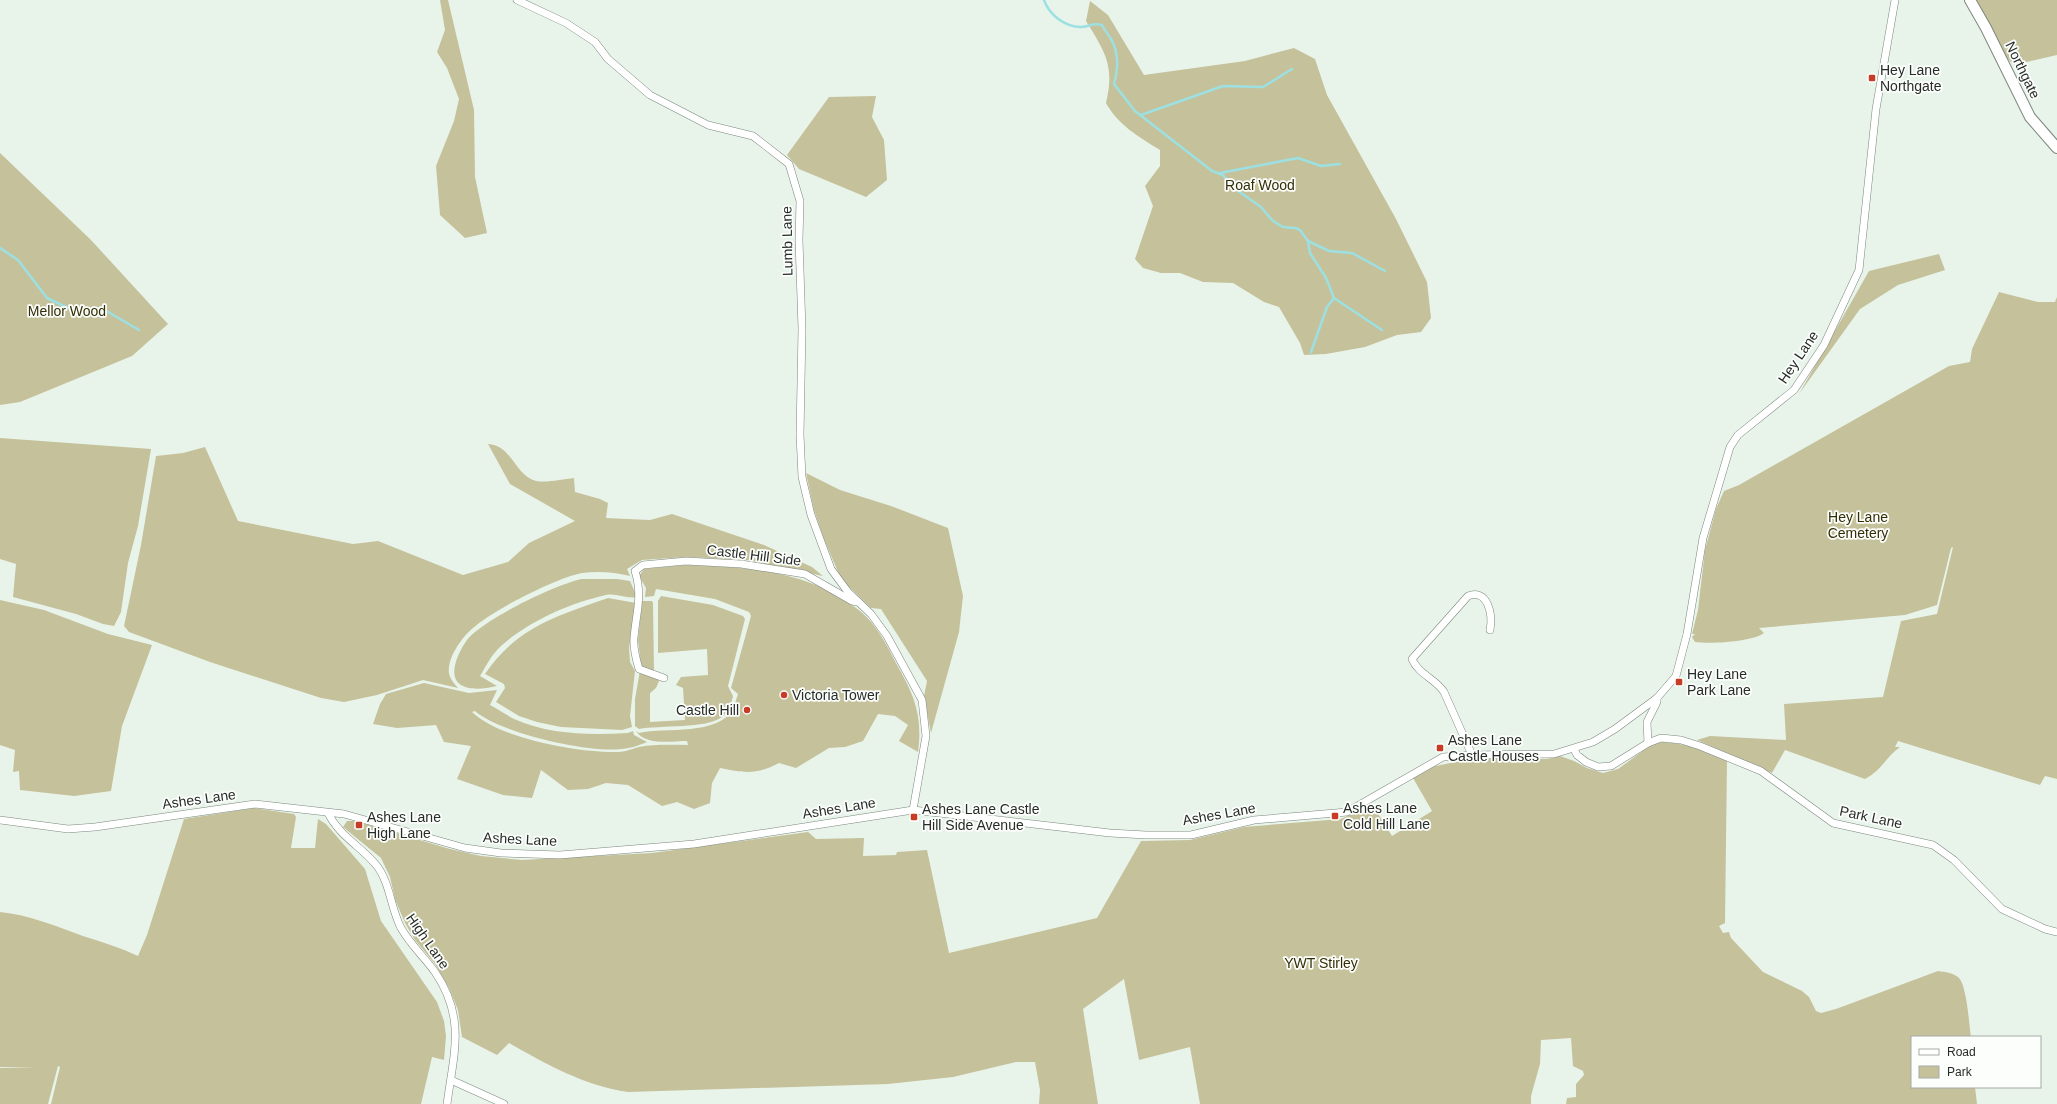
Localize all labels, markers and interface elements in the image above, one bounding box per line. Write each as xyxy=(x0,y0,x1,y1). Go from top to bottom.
street label: Northgate xyxy=(2002,39,2044,101)
place label: Hey Lane Northgate xyxy=(1880,62,1942,94)
marker: Hey Lane Northgate xyxy=(1867,73,1877,83)
park label: Roaf Wood xyxy=(1225,177,1295,193)
street label: Lumb Lane xyxy=(778,206,796,276)
park label: Mellor Wood xyxy=(28,303,106,319)
street label: Hey Lane xyxy=(1775,328,1822,386)
park label: Hey Lane Cemetery xyxy=(1828,509,1888,541)
street label: Castle Hill Side xyxy=(706,541,802,569)
place label: Hey Lane Park Lane xyxy=(1687,666,1751,698)
marker: Hey Lane Park Lane xyxy=(1674,677,1684,687)
place label: Victoria Tower xyxy=(792,687,880,703)
marker: Victoria Tower xyxy=(779,690,789,700)
place label: Castle Hill xyxy=(676,702,739,718)
marker: Castle Hill xyxy=(742,705,752,715)
place label: Ashes Lane Castle Houses xyxy=(1448,732,1539,764)
marker: Ashes Lane Castle Houses xyxy=(1435,743,1445,753)
street label: Ashes Lane xyxy=(161,786,237,812)
street label: Ashes Lane xyxy=(801,794,877,822)
street label: Ashes Lane xyxy=(1181,800,1257,828)
place label: Ashes Lane Cold Hill Lane xyxy=(1343,800,1430,832)
place label: Ashes Lane Castle Hill Side Avenue xyxy=(922,801,1040,833)
street label: Park Lane xyxy=(1838,803,1904,832)
place label: Ashes Lane High Lane xyxy=(367,809,441,841)
marker: Ashes Lane Cold Hill Lane xyxy=(1330,811,1340,821)
marker: Ashes Lane Castle Hill Side Avenue xyxy=(909,812,919,822)
marker: Ashes Lane High Lane xyxy=(354,820,364,830)
street label: Ashes Lane xyxy=(483,829,558,849)
street label: High Lane xyxy=(403,910,453,972)
park label: YWT Stirley xyxy=(1284,955,1358,971)
legend xyxy=(1911,1036,2041,1088)
text: Road xyxy=(1947,1045,1976,1059)
text: Park xyxy=(1947,1065,1973,1079)

